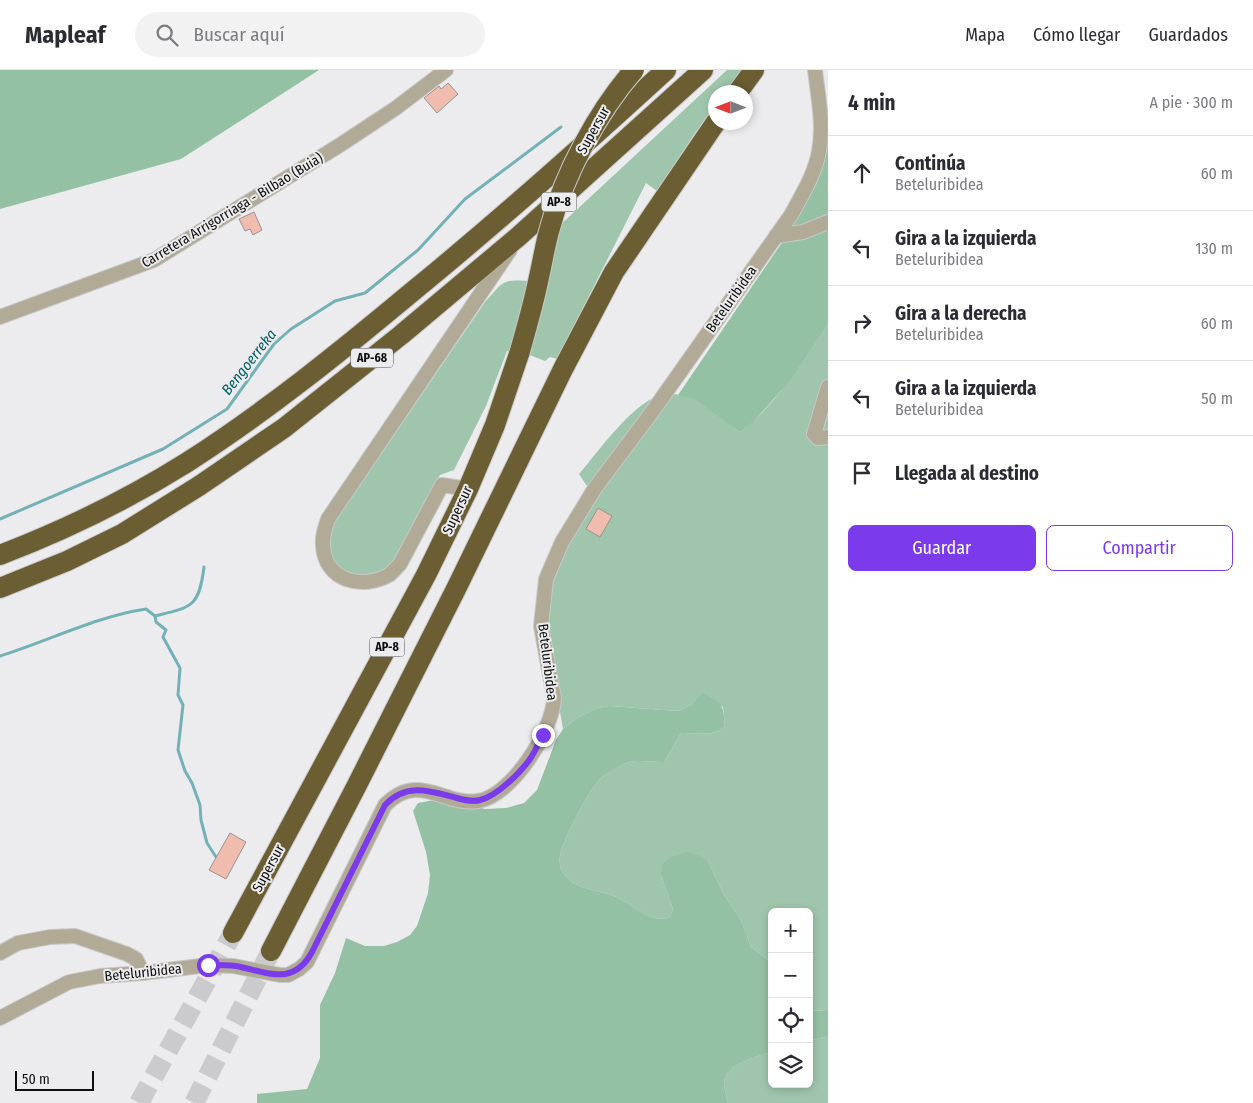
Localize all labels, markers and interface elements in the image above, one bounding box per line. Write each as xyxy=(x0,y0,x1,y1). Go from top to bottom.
search box xyxy=(135,12,485,57)
text: Mapleaf xyxy=(25,21,105,49)
icon: search xyxy=(153,21,181,49)
text: Buscar aquí xyxy=(193,23,285,46)
text: Mapa xyxy=(965,24,1005,46)
text: Cómo llegar xyxy=(1033,24,1120,46)
text: Guardados xyxy=(1148,24,1228,46)
north arrow xyxy=(708,85,753,130)
text: 4 min xyxy=(848,90,896,116)
text: A pie · 300 m xyxy=(1150,93,1233,112)
street label: Supersur xyxy=(574,104,613,157)
street label: Carretera Arrigorriaga - Bilbao (Buia) xyxy=(138,149,326,271)
text: Continúa xyxy=(895,152,966,175)
icon: ahead xyxy=(848,159,876,187)
text: 60 m xyxy=(1201,164,1233,183)
text: Beteluribidea xyxy=(895,175,983,194)
road number: AP-8 xyxy=(542,192,576,212)
text: Gira a la izquierda xyxy=(895,227,1037,250)
icon: left xyxy=(848,234,876,262)
text: 130 m xyxy=(1195,239,1233,258)
text: Beteluribidea xyxy=(895,250,983,269)
street label: Beteluribidea xyxy=(702,263,761,336)
text: Gira a la derecha xyxy=(895,302,1027,325)
icon: right xyxy=(848,309,876,337)
text: 60 m xyxy=(1201,314,1233,333)
water label: Bengoerreka xyxy=(218,325,280,398)
text: Beteluribidea xyxy=(895,325,983,344)
road number: AP-68 xyxy=(351,348,393,368)
text: Gira a la izquierda xyxy=(895,377,1037,400)
icon: left xyxy=(848,384,876,412)
text: 50 m xyxy=(1201,389,1233,408)
text: Beteluribidea xyxy=(895,400,983,419)
icon: arrive xyxy=(848,459,876,487)
text: Llegada al destino xyxy=(895,462,1039,485)
street label: Supersur xyxy=(439,483,476,537)
button: Guardar xyxy=(848,525,1036,571)
button: Compartir xyxy=(1046,525,1233,571)
street label: Beteluribidea xyxy=(534,623,561,702)
road number: AP-8 xyxy=(370,638,404,656)
route end xyxy=(532,724,555,747)
street label: Supersur xyxy=(249,841,288,895)
map controls xyxy=(768,908,813,1088)
button: + xyxy=(768,908,813,953)
button: − xyxy=(768,953,813,998)
route start xyxy=(197,954,220,977)
street label: Beteluribidea xyxy=(104,960,183,985)
button: locate xyxy=(768,998,813,1043)
button: layers xyxy=(768,1043,813,1088)
scale bar xyxy=(15,1068,94,1091)
text: 50 m xyxy=(22,1071,50,1088)

